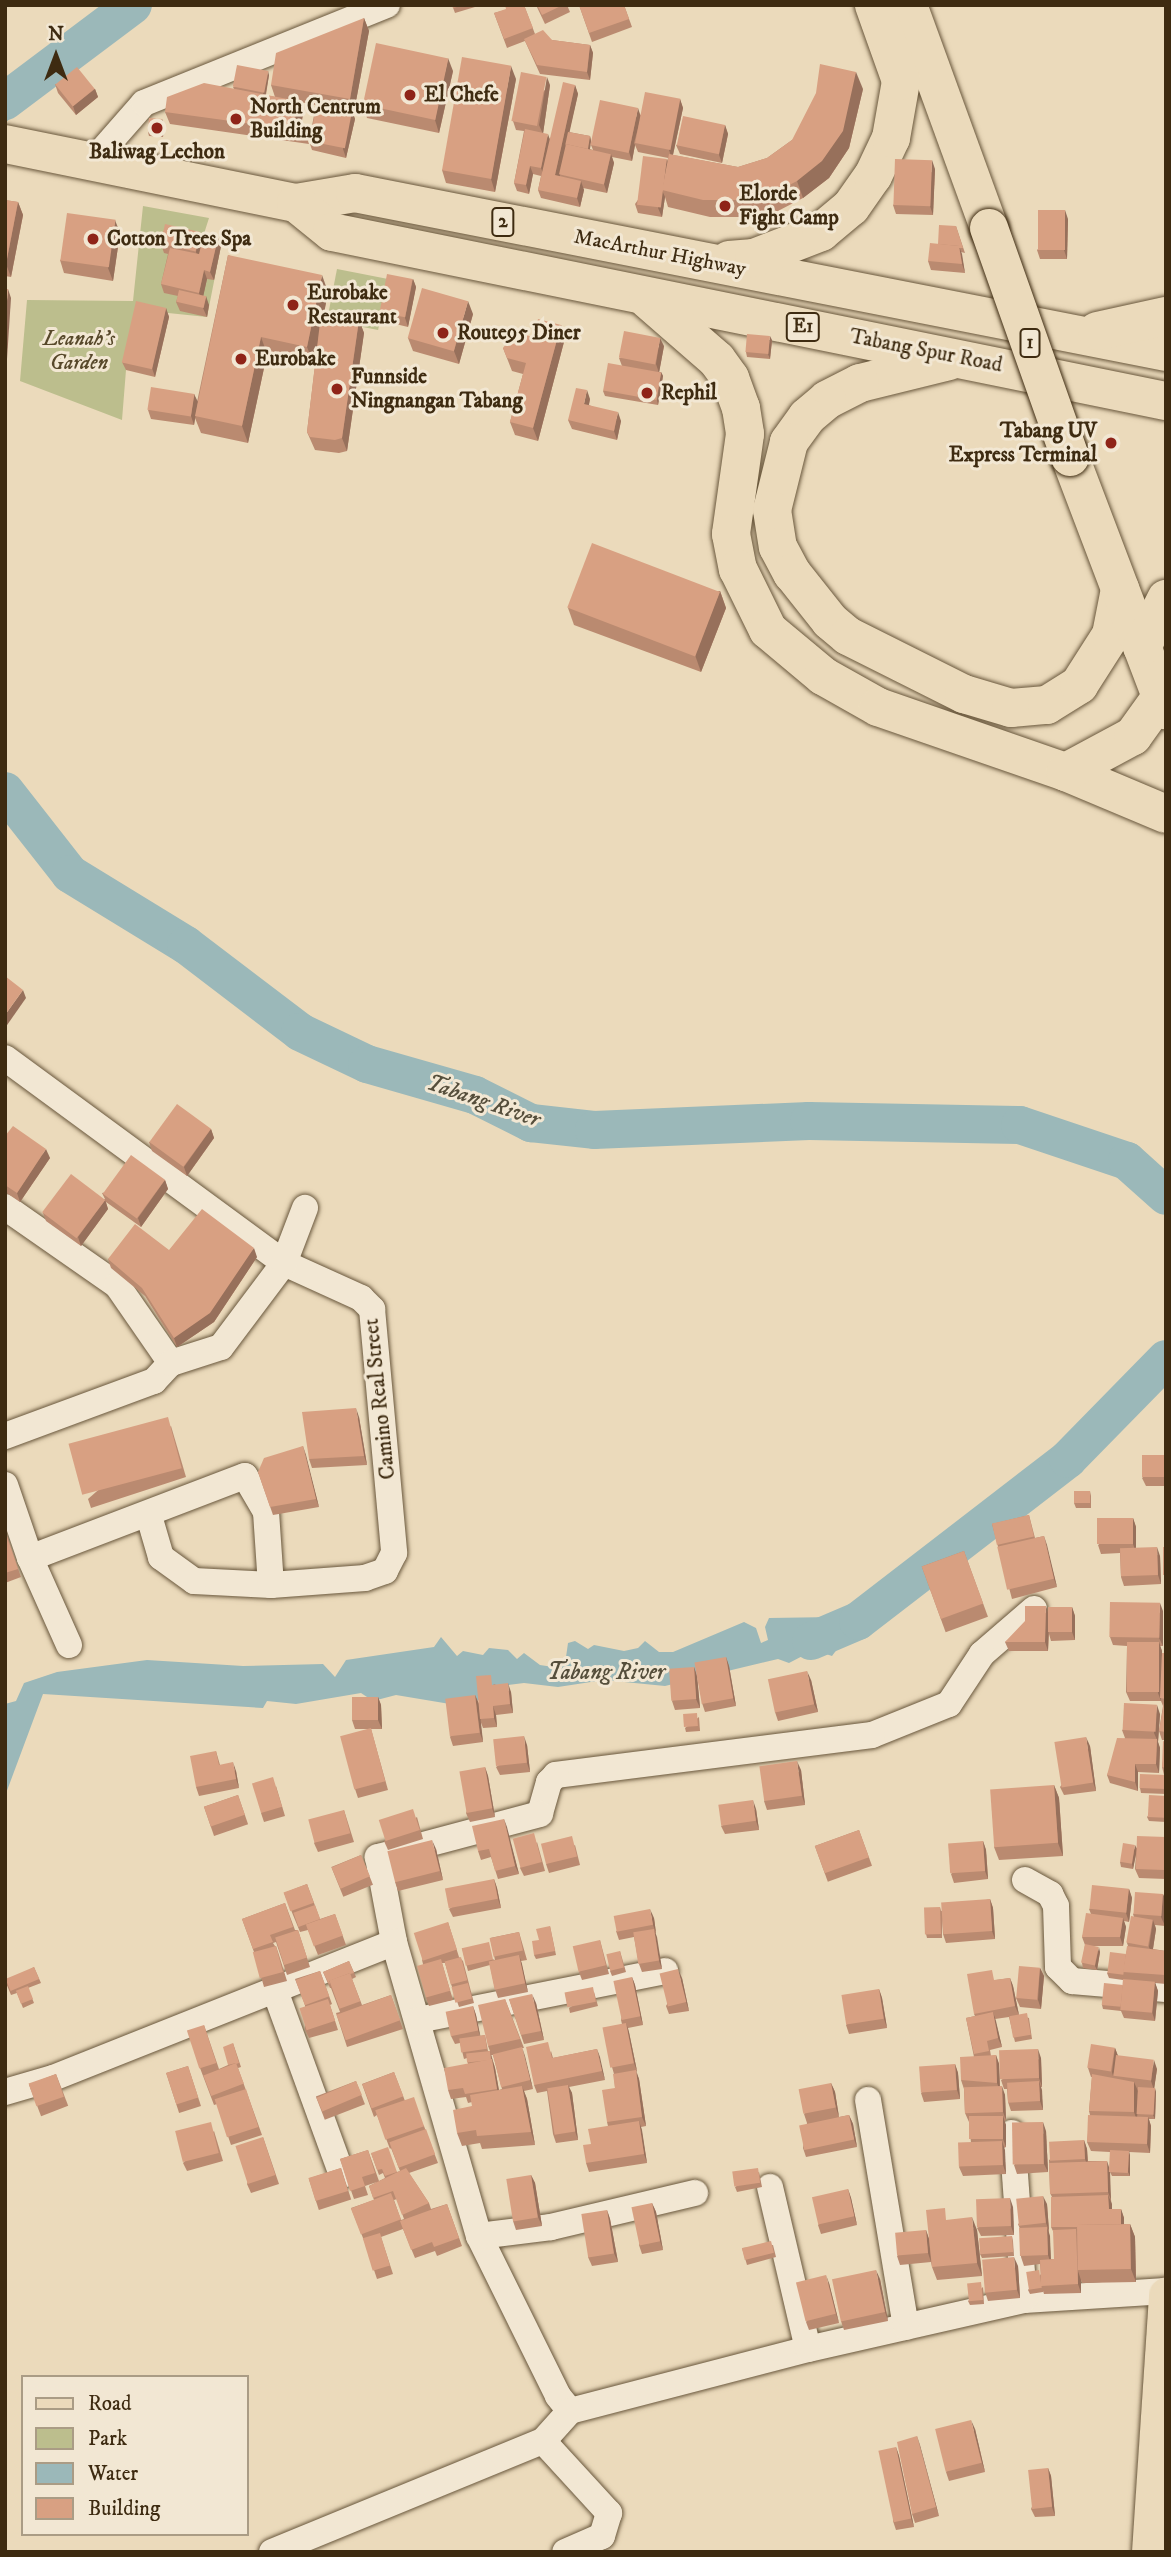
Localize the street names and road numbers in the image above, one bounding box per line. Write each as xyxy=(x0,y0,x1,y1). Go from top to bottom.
road number: 2 xyxy=(491,206,515,238)
street label: MacArthur Highway xyxy=(572,224,748,282)
road number: E1 xyxy=(786,312,820,342)
street label: Tabang Spur Road xyxy=(848,324,1004,378)
road number: 1 xyxy=(1020,328,1040,358)
street label: Camino Real Street xyxy=(359,1317,401,1481)

